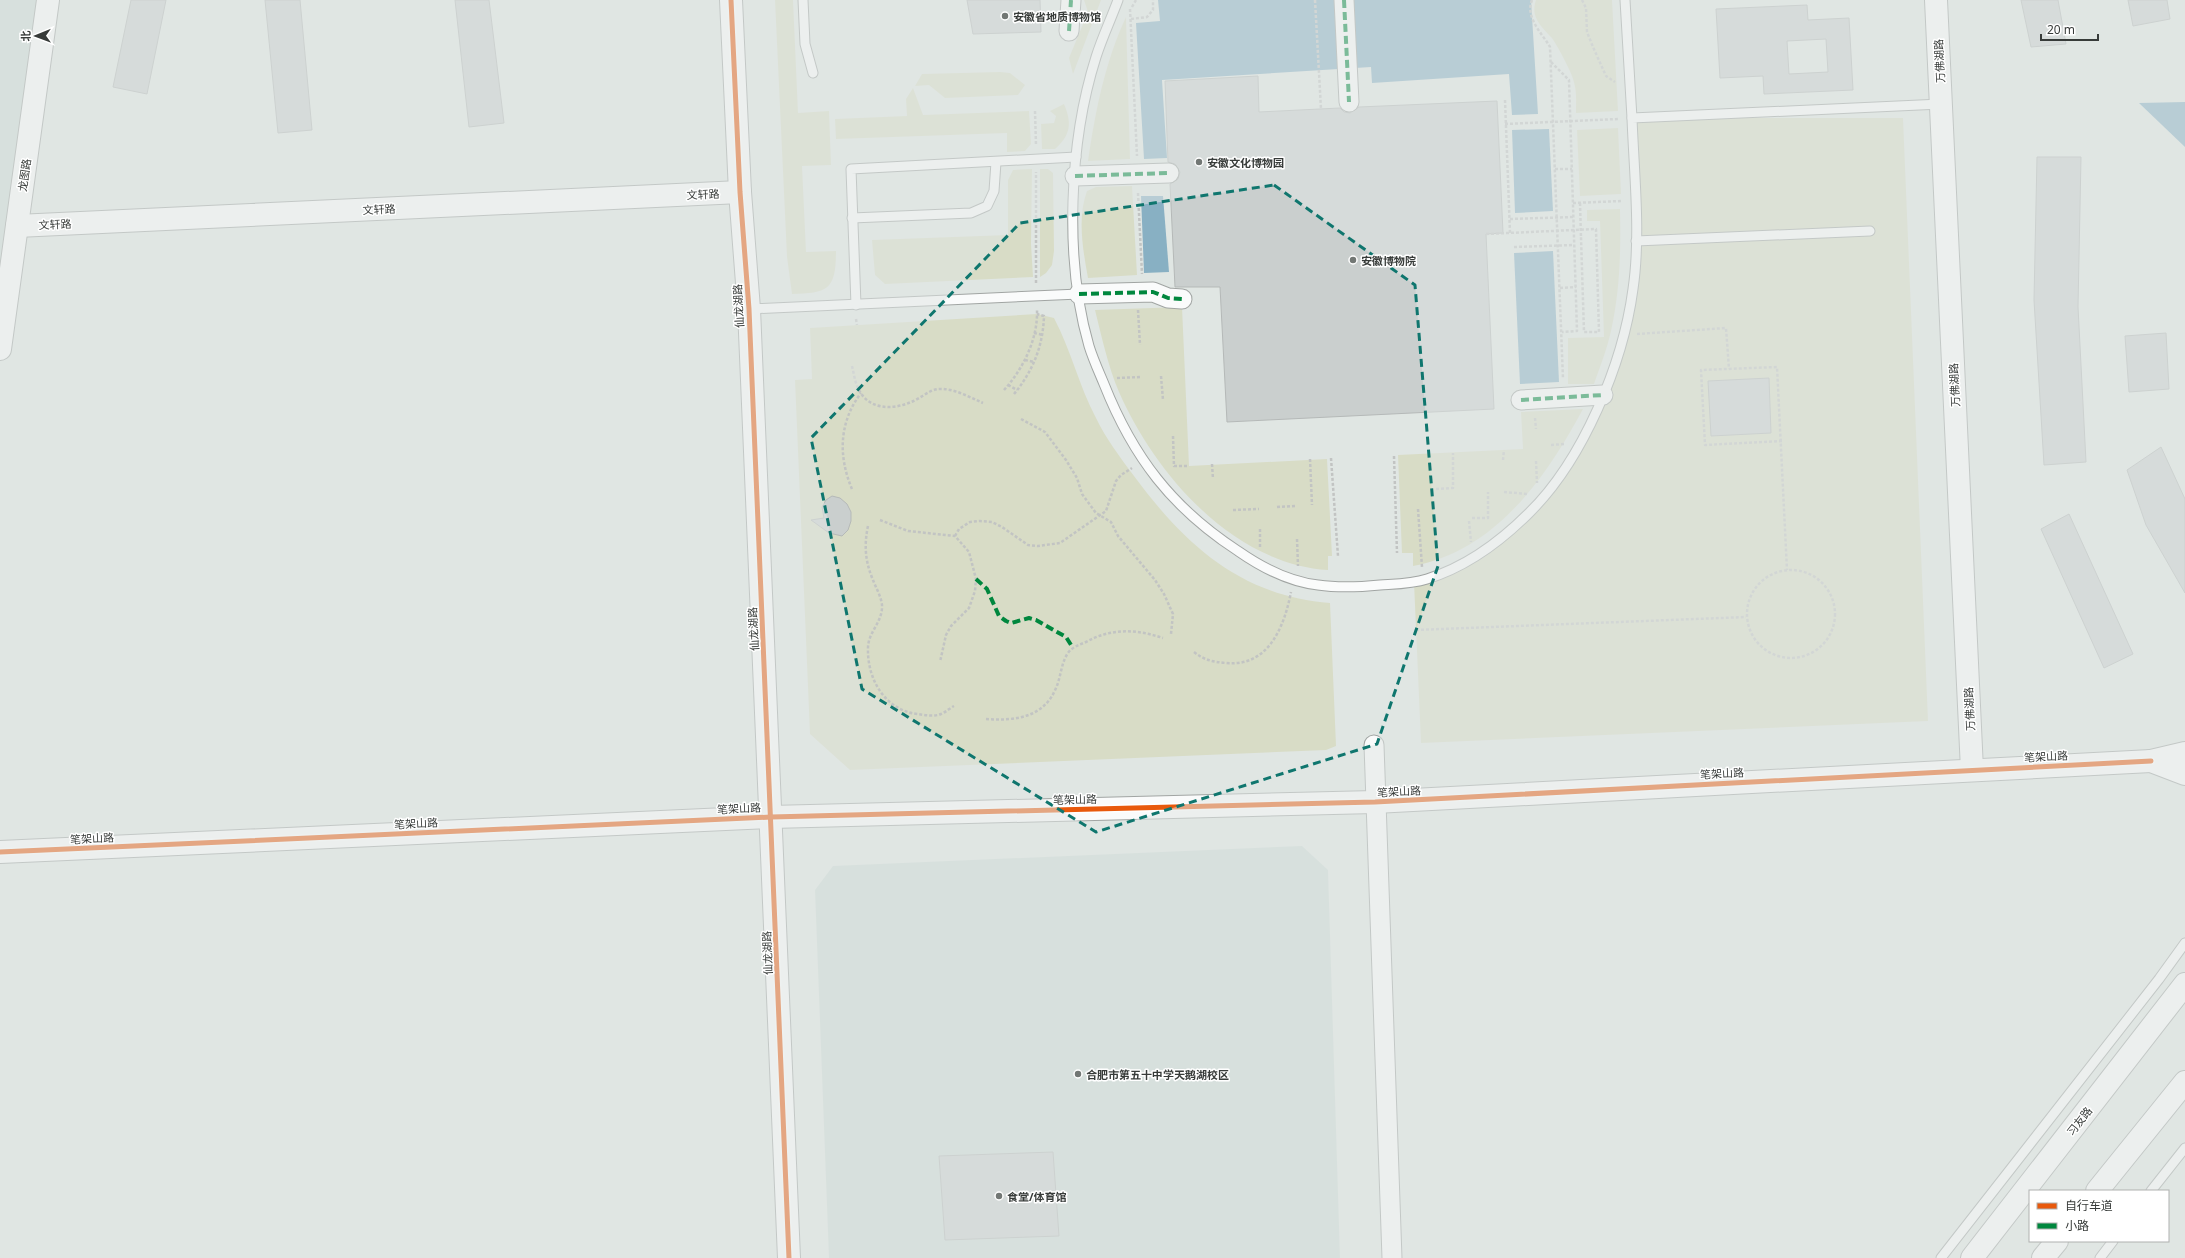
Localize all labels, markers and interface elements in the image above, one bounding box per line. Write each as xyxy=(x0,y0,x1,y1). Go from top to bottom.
place label: 安徽省地质博物馆 xyxy=(1013,9,1101,24)
marker: 安徽省地质博物馆 xyxy=(1000,11,1010,21)
north arrow xyxy=(16,16,56,56)
scale bar xyxy=(2041,16,2098,42)
text: 20 m xyxy=(2047,21,2075,38)
text: 北 xyxy=(18,31,33,42)
street label: 万佛湖路 xyxy=(1930,39,1948,83)
place label: 安徽文化博物园 xyxy=(1207,155,1284,170)
marker: 安徽文化博物园 xyxy=(1194,157,1204,167)
street label: 龙图路 xyxy=(14,158,34,192)
street label: 文轩路 xyxy=(686,186,720,202)
street label: 文轩路 xyxy=(362,201,396,217)
street label: 文轩路 xyxy=(38,216,72,232)
place label: 安徽博物院 xyxy=(1361,253,1416,268)
marker: 安徽博物院 xyxy=(1348,255,1358,265)
street label: 仙龙湖路 xyxy=(729,284,747,328)
street label: 万佛湖路 xyxy=(1945,363,1963,407)
street label: 仙龙湖路 xyxy=(744,607,762,651)
street label: 万佛湖路 xyxy=(1960,687,1978,731)
street label: 笔架山路 xyxy=(2024,747,2068,765)
street label: 笔架山路 xyxy=(1700,764,1744,782)
street label: 笔架山路 xyxy=(1377,782,1421,800)
street label: 笔架山路 xyxy=(1053,791,1097,807)
street label: 笔架山路 xyxy=(717,799,761,817)
street label: 笔架山路 xyxy=(394,814,438,832)
street label: 笔架山路 xyxy=(70,829,114,847)
street label: 仙龙湖路 xyxy=(759,931,775,975)
place label: 合肥市第五十中学天鹅湖校区 xyxy=(1086,1067,1229,1082)
marker: 合肥市第五十中学天鹅湖校区 xyxy=(1073,1069,1083,1079)
street label: 习友路 xyxy=(2063,1103,2095,1139)
place label: 食堂/体育馆 xyxy=(1007,1189,1067,1204)
legend xyxy=(2029,1190,2169,1242)
marker: 食堂/体育馆 xyxy=(994,1191,1004,1201)
text: 自行车道 xyxy=(2065,1197,2113,1214)
text: 小路 xyxy=(2065,1217,2089,1234)

